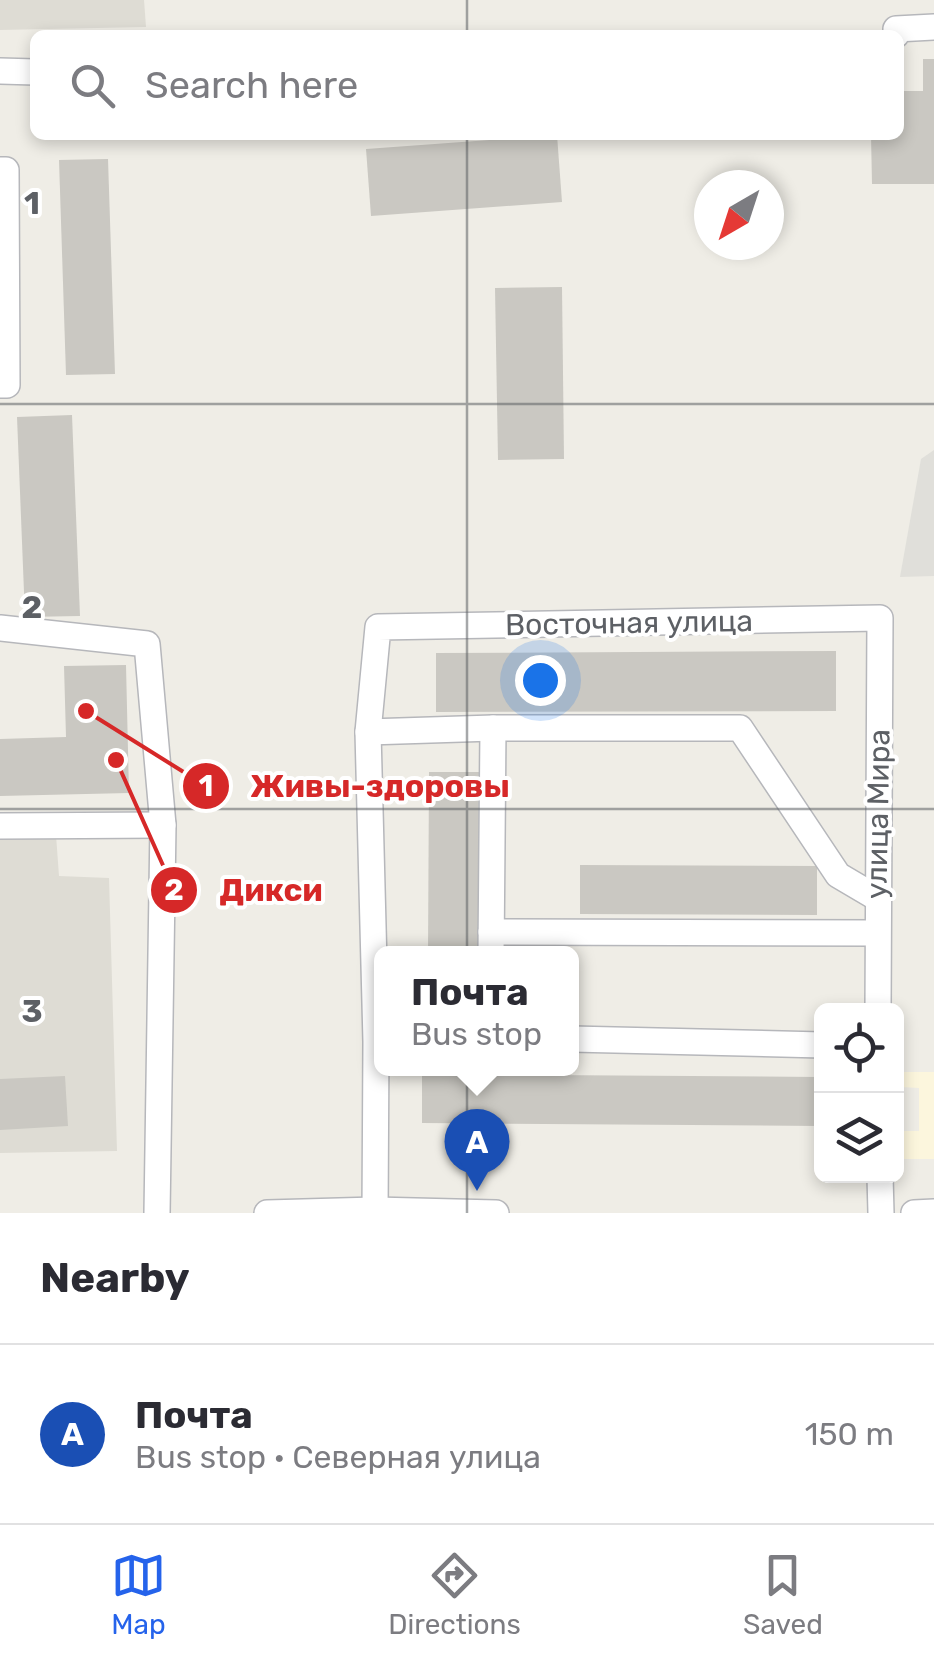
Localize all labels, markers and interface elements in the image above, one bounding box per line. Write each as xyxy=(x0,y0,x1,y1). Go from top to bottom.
search box xyxy=(30,30,904,140)
icon: search xyxy=(65,58,120,113)
text: Search here xyxy=(145,62,358,108)
north arrow xyxy=(694,170,784,260)
text: 1 xyxy=(24,184,40,222)
text: 2 xyxy=(22,588,42,626)
street label: Восточная улица xyxy=(505,603,753,643)
your location xyxy=(515,655,566,706)
street label: улица Мира xyxy=(859,729,897,899)
callout: Живы-здоровы xyxy=(181,755,530,817)
text: Живы-здоровы xyxy=(250,767,510,805)
text: 1 xyxy=(199,768,213,804)
callout: Дикси xyxy=(149,859,342,921)
text: Дикси xyxy=(219,871,323,909)
text: 2 xyxy=(164,872,184,908)
popup xyxy=(374,946,579,1076)
text: Почта xyxy=(411,969,529,1015)
text: 3 xyxy=(21,992,43,1030)
map controls xyxy=(814,1003,904,1183)
button: locate xyxy=(814,1003,904,1093)
text: Bus stop xyxy=(411,1015,542,1053)
button: layers xyxy=(814,1093,904,1183)
pin: A xyxy=(444,1108,510,1191)
text: Nearby xyxy=(40,1253,190,1303)
text: Почта xyxy=(135,1392,253,1438)
text: A xyxy=(61,1415,84,1453)
text: 150 m xyxy=(805,1415,894,1453)
text: Bus stop · Северная улица xyxy=(135,1438,541,1476)
tab: Map xyxy=(111,1548,166,1641)
tab: Directions xyxy=(388,1548,521,1641)
tab: Saved xyxy=(743,1548,823,1641)

